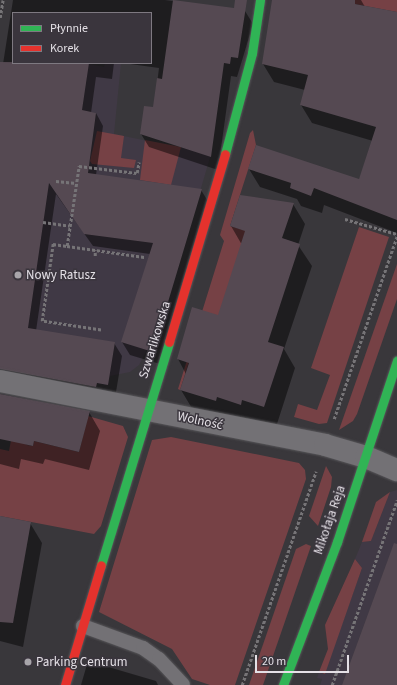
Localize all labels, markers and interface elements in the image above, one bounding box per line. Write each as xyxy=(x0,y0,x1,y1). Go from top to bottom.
legend xyxy=(12,12,152,64)
text: Płynnie xyxy=(50,20,88,37)
text: Korek xyxy=(50,40,79,57)
place label: Nowy Ratusz xyxy=(26,267,96,283)
marker: Nowy Ratusz xyxy=(13,270,23,280)
street label: Szwarlikowska xyxy=(136,299,174,381)
street label: Wolność xyxy=(176,409,224,433)
street label: Mikołaja Reja xyxy=(311,483,349,557)
scale bar xyxy=(257,647,351,673)
text: 20 m xyxy=(262,653,286,670)
place label: Parking Centrum xyxy=(36,654,127,670)
marker: Parking Centrum xyxy=(23,657,33,667)

